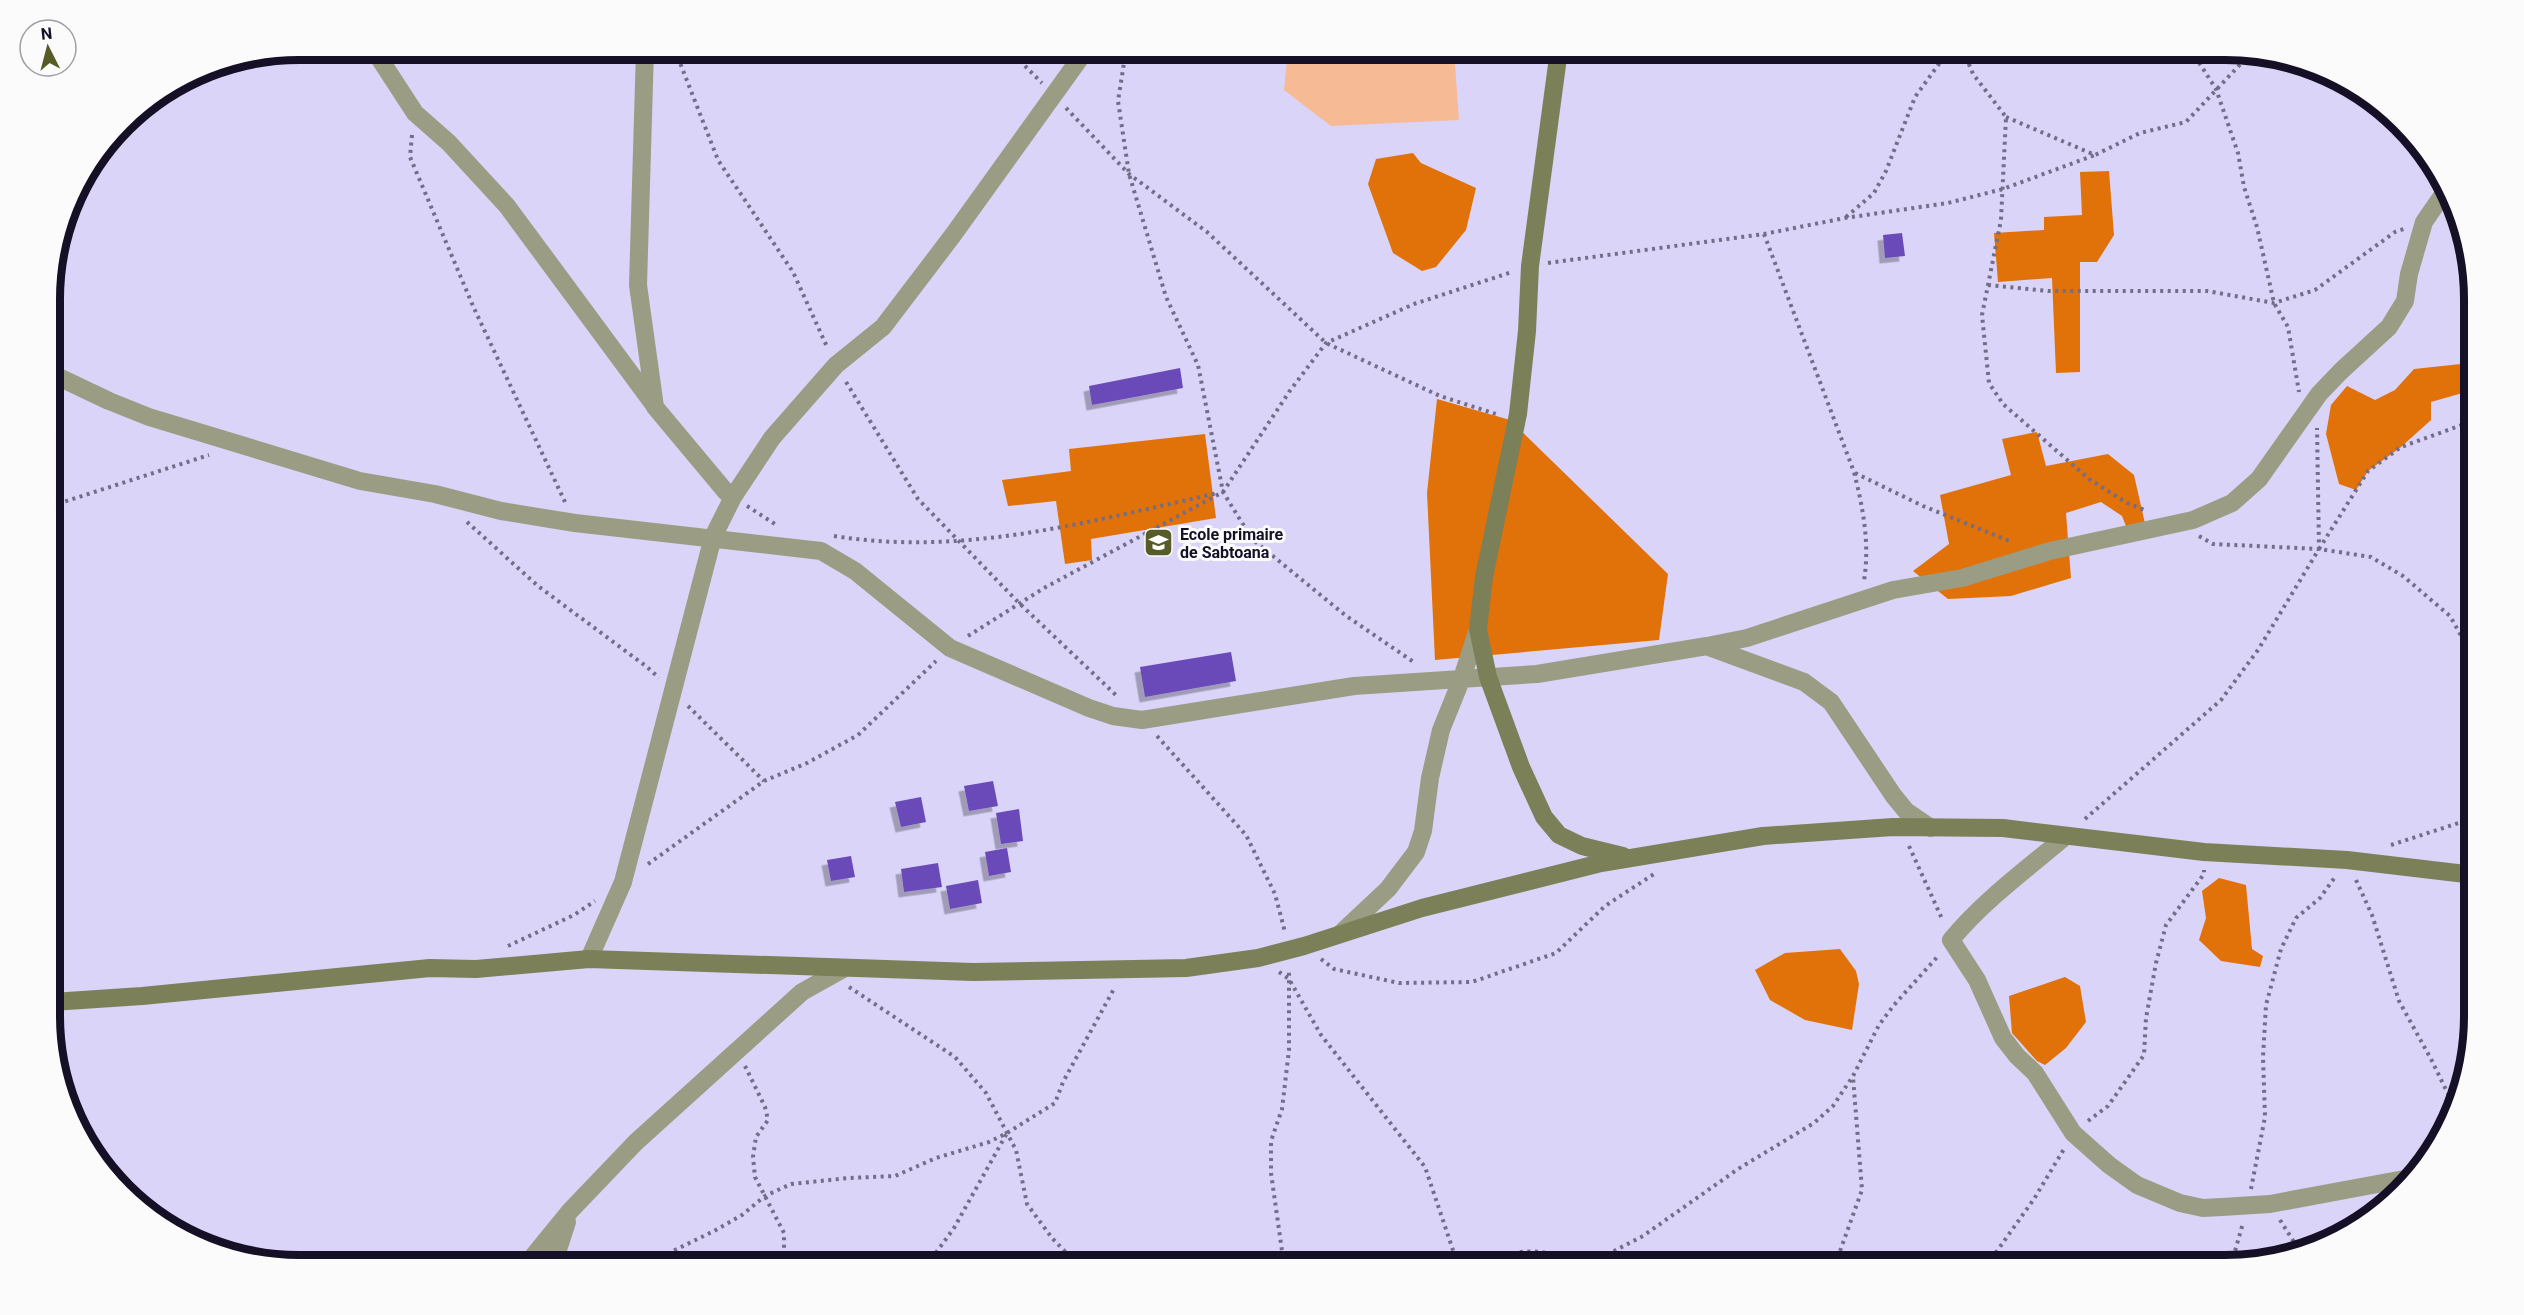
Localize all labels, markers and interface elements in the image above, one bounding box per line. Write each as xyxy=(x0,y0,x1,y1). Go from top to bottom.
north arrow xyxy=(18,18,78,78)
text: N xyxy=(40,24,53,44)
place label: Ecole primaire de Sabtoana xyxy=(1180,525,1284,562)
school or university icon: Ecole primaire de Sabtoana xyxy=(1143,527,1175,559)

